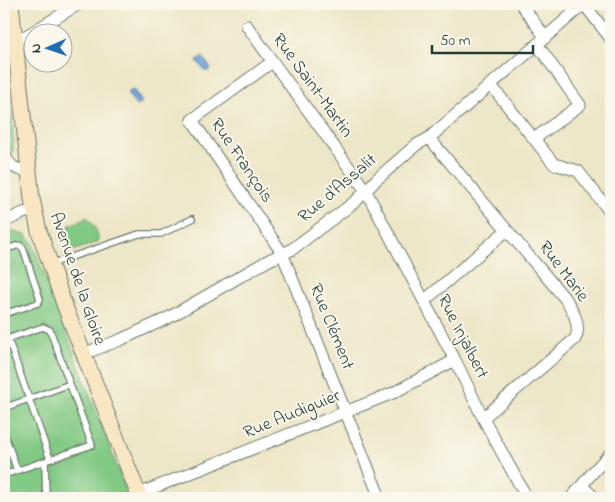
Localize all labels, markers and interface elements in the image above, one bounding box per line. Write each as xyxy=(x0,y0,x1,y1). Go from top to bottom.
north arrow xyxy=(22,22,72,72)
scale bar xyxy=(432,22,534,54)
street label: Rue Saint-Martin xyxy=(265,28,359,144)
text: 50 m xyxy=(440,30,471,52)
text: N xyxy=(26,43,47,53)
street label: Rue François xyxy=(203,114,279,208)
street label: Rue d'Assalit xyxy=(293,148,383,230)
street label: Avenue de la Gloire xyxy=(42,209,112,350)
street label: Rue Marie xyxy=(531,236,595,309)
street label: Rue Clément xyxy=(302,280,360,374)
street label: Rue Injalbert xyxy=(430,290,494,384)
street label: Rue Audiguier xyxy=(240,384,345,447)

